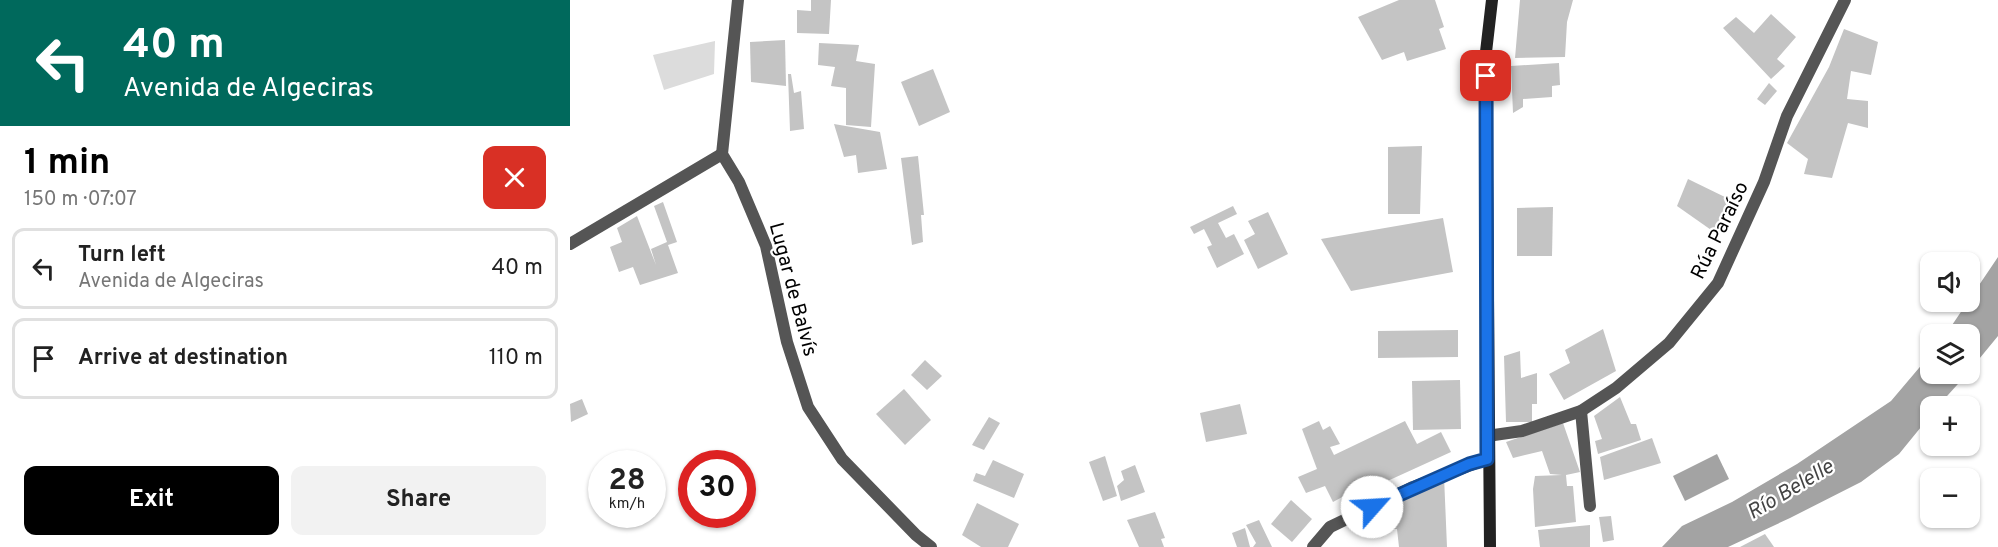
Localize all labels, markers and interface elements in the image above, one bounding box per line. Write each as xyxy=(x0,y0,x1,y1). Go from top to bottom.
text: 40 m xyxy=(123,20,225,73)
icon: left xyxy=(24,24,102,102)
pin xyxy=(1460,50,1511,101)
icon: arrive xyxy=(1469,59,1502,92)
text: Avenida de Algeciras xyxy=(123,72,374,106)
text: 1 min xyxy=(24,141,110,187)
button: close xyxy=(483,146,546,209)
street label: Rúa Paraíso xyxy=(1686,178,1756,284)
text: 150 m · 07:07 xyxy=(24,187,137,213)
street label: Lugar de Balvís xyxy=(762,220,822,359)
text: Turn left xyxy=(78,242,166,269)
icon: left xyxy=(27,252,60,285)
map controls xyxy=(1920,252,1980,528)
button: sound xyxy=(1920,252,1980,312)
text: 40 m xyxy=(491,255,543,282)
text: Avenida de Algeciras xyxy=(78,269,264,295)
button: layers xyxy=(1920,324,1980,384)
icon: arrive xyxy=(27,342,60,375)
text: Arrive at destination xyxy=(78,345,288,372)
text: 110 m xyxy=(489,345,543,372)
button: + xyxy=(1920,396,1980,456)
speed limit sign: 30 xyxy=(678,450,756,528)
water label: Río Belelle xyxy=(1743,453,1840,527)
text: 28 xyxy=(608,463,646,500)
button: Exit xyxy=(24,466,279,535)
button: Share xyxy=(291,466,546,535)
button: − xyxy=(1920,468,1980,528)
position arrow xyxy=(1340,475,1404,539)
text: km/h xyxy=(609,495,645,514)

